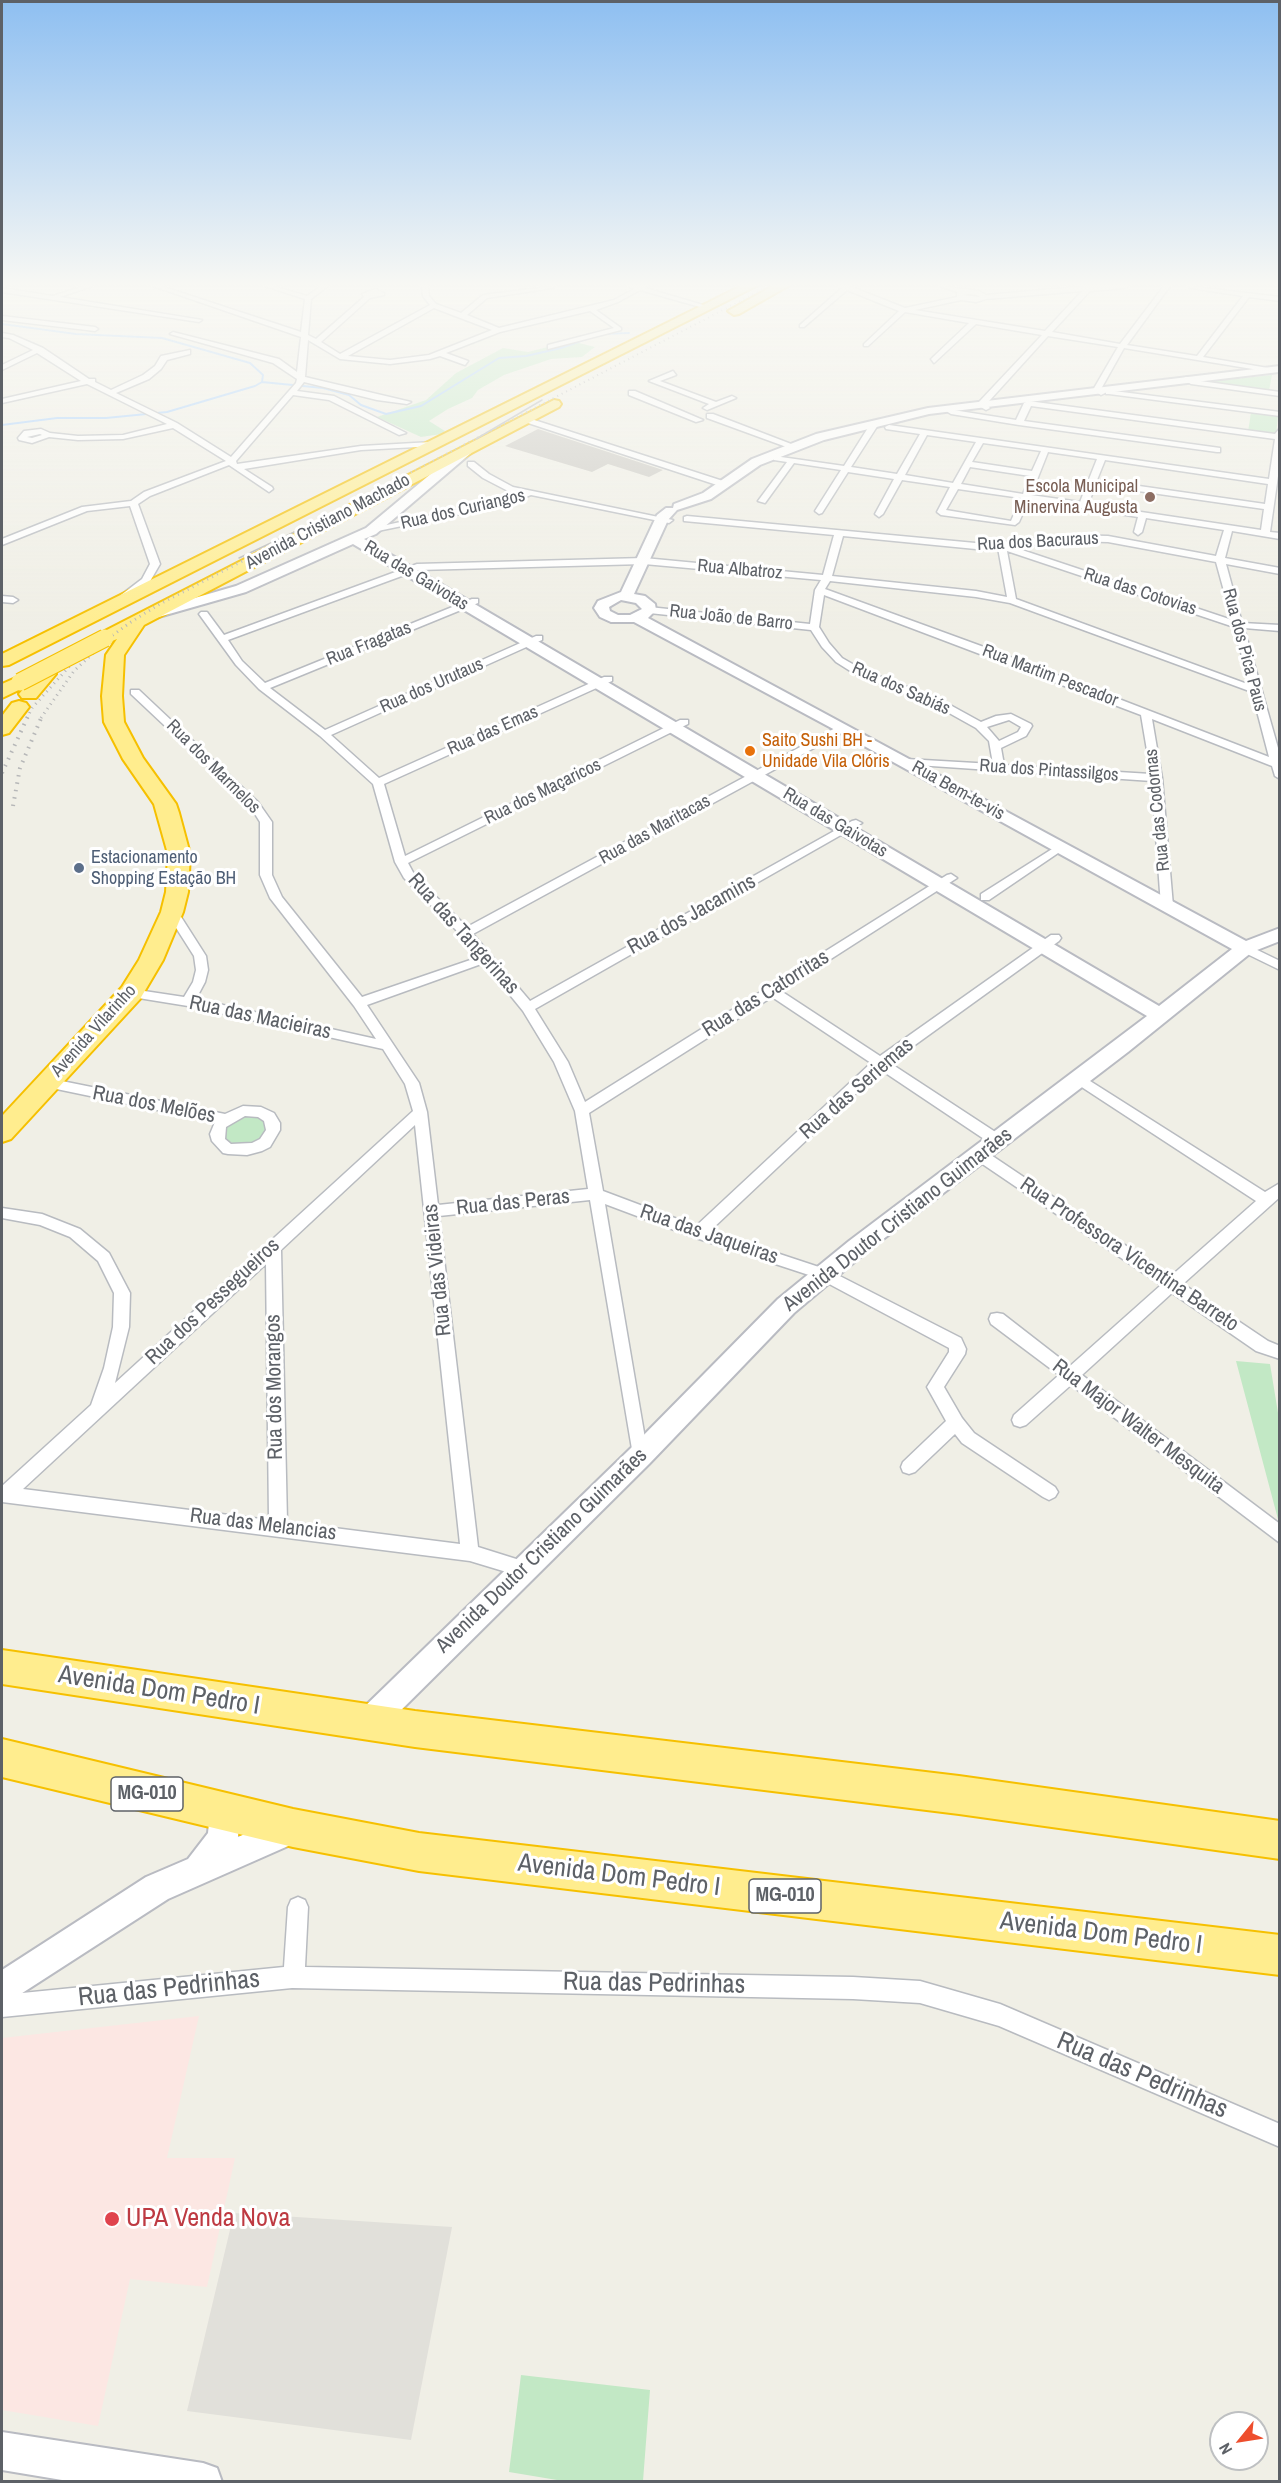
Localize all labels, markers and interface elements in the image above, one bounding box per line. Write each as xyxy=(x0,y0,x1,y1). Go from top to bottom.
street label: Avenida Cristiano Machado xyxy=(242,470,414,574)
place label: Escola Municipal Minervina Augusta xyxy=(1014,476,1138,518)
street label: Rua dos Curiangos xyxy=(399,485,527,535)
marker: Escola Municipal Minervina Augusta xyxy=(1143,490,1157,504)
street label: Rua dos Bacuraus xyxy=(977,528,1099,556)
street label: Rua das Gaivotas xyxy=(360,536,472,616)
street label: Rua Albatroz xyxy=(697,556,783,584)
street label: Rua das Cotovias xyxy=(1081,564,1199,620)
street label: Rua dos Pica Paus xyxy=(1217,586,1271,714)
street label: Rua João de Barro xyxy=(668,601,794,635)
street label: Rua Fragatas xyxy=(323,617,415,671)
street label: Rua Martim Pescador xyxy=(979,640,1121,712)
street label: Rua dos Urutaus xyxy=(377,654,487,718)
street label: Rua dos Sabiás xyxy=(849,658,953,720)
street label: Rua das Emas xyxy=(444,701,542,761)
street label: Rua dos Marmelos xyxy=(162,716,264,818)
place label: Saito Sushi BH - Unidade Vila Clóris xyxy=(762,730,890,772)
marker: Saito Sushi BH - Unidade Vila Clóris xyxy=(743,744,757,758)
street label: Rua das Codornas xyxy=(1141,748,1175,872)
street label: Rua dos Maçaricos xyxy=(481,754,605,830)
street label: Rua dos Pintassilgos xyxy=(979,755,1119,787)
street label: Rua Bem-te-vis xyxy=(908,757,1008,825)
street label: Rua das Gaivotas xyxy=(779,783,891,863)
street label: Rua das Maritacas xyxy=(596,791,714,869)
place label: Estacionamento Shopping Estação BH xyxy=(91,847,236,890)
marker: Estacionamento Shopping Estação BH xyxy=(72,861,86,875)
street label: Rua das Tangerinas xyxy=(402,868,524,1000)
street label: Rua dos Jacamins xyxy=(624,869,760,961)
street label: Rua das Catorritas xyxy=(698,945,834,1043)
street label: Avenida Vilarinho xyxy=(47,980,141,1082)
street label: Rua das Macieiras xyxy=(187,991,333,1045)
street label: Rua das Seriemas xyxy=(795,1033,919,1145)
street label: Rua dos Melões xyxy=(91,1081,217,1129)
street label: Avenida Doutor Cristiano Guimarães xyxy=(778,1123,1018,1317)
street label: Rua Professora Vicentina Barreto xyxy=(1015,1172,1243,1338)
street label: Rua das Peras xyxy=(455,1185,571,1221)
street label: Rua das Jaqueiras xyxy=(637,1200,781,1270)
street label: Rua das Videiras xyxy=(419,1203,457,1337)
street label: Rua dos Pessegueiros xyxy=(141,1233,285,1371)
street label: Rua dos Morangos xyxy=(261,1314,289,1460)
street label: Rua Major Walter Mesquita xyxy=(1047,1354,1229,1500)
street label: Avenida Doutor Cristiano Guimarães xyxy=(431,1443,653,1659)
street label: Rua das Melancias xyxy=(188,1504,338,1546)
street label: Avenida Dom Pedro I xyxy=(56,1660,262,1722)
road number: MG-010 xyxy=(111,1777,183,1811)
street label: Avenida Dom Pedro I xyxy=(516,1848,722,1904)
road number: MG-010 xyxy=(749,1879,821,1913)
street label: Avenida Dom Pedro I xyxy=(998,1906,1204,1962)
street label: Rua das Pedrinhas xyxy=(77,1964,261,2014)
street label: Rua das Pedrinhas xyxy=(562,1967,746,2001)
street label: Rua das Pedrinhas xyxy=(1052,2026,1232,2126)
place label: UPA Venda Nova xyxy=(126,2203,290,2235)
marker: UPA Venda Nova xyxy=(103,2210,121,2228)
north arrow xyxy=(1209,2411,1269,2471)
text: N xyxy=(1213,2439,1237,2459)

